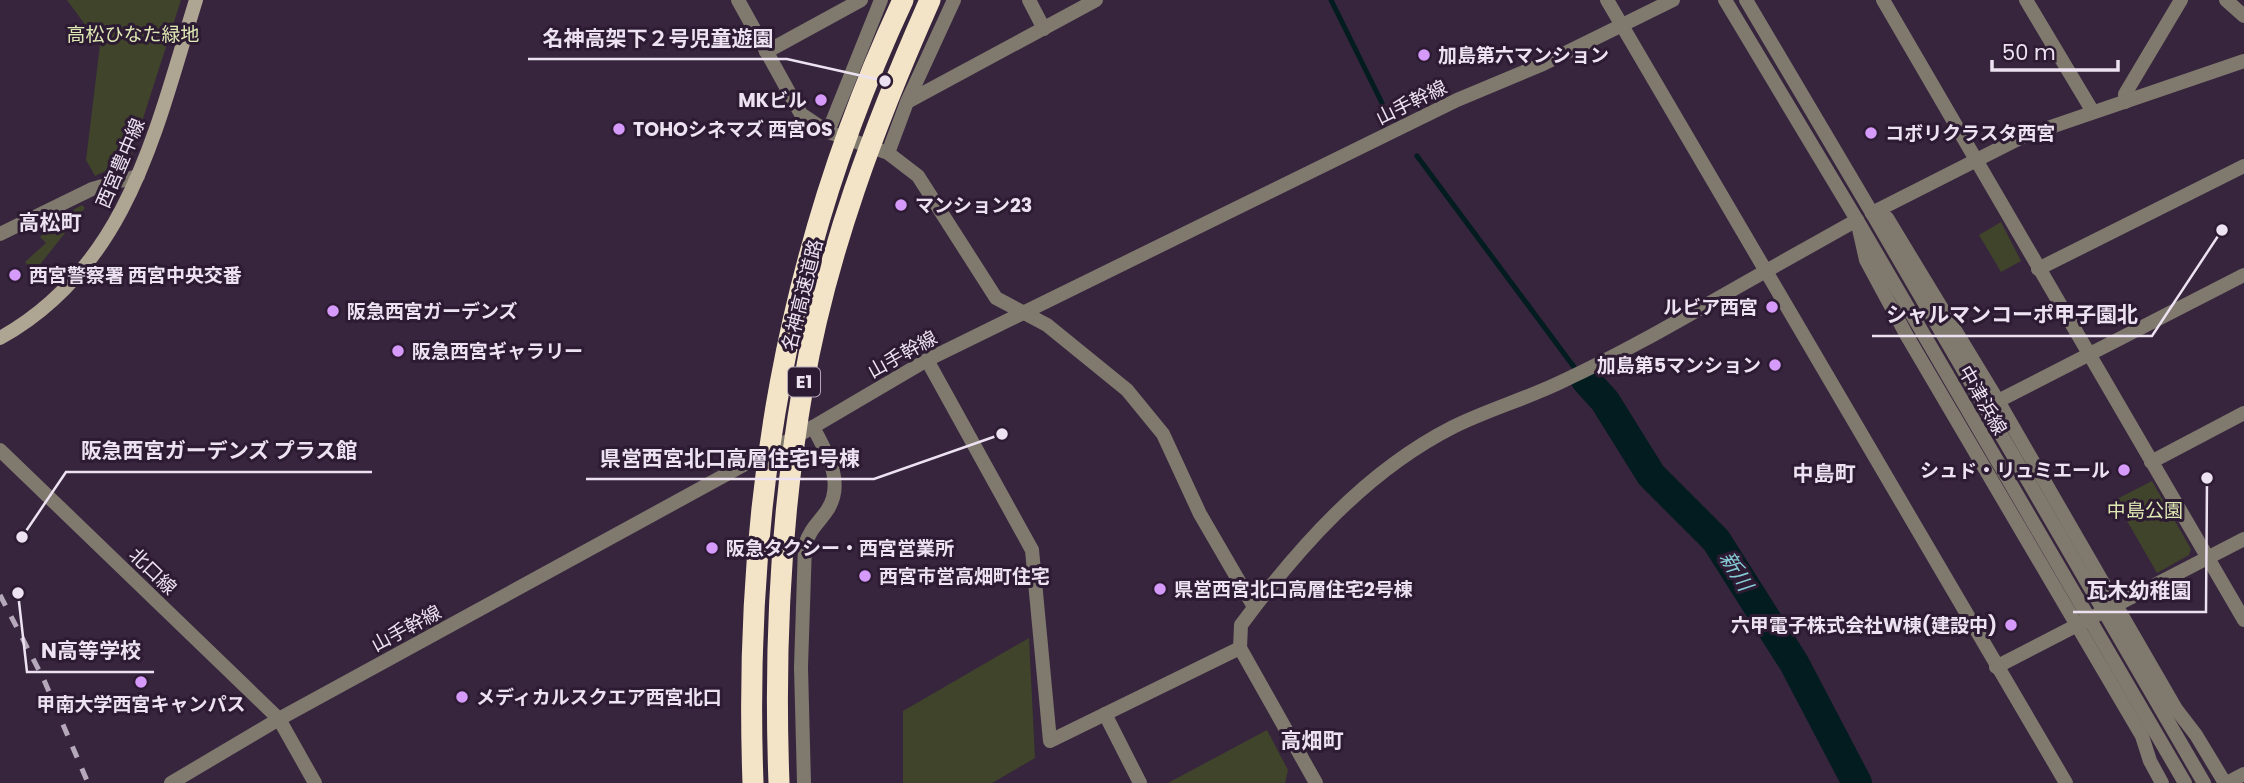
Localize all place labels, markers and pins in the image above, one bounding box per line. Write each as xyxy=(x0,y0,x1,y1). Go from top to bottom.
callout: 名神高架下２号児童遊園 xyxy=(528,17,787,59)
place label: 加島第六マンション xyxy=(1438,42,1609,69)
marker: 加島第六マンション xyxy=(1416,47,1432,63)
place label: MKビル xyxy=(738,87,807,114)
marker: MKビル xyxy=(813,92,829,108)
place label: TOHOシネマズ 西宮OS xyxy=(633,116,833,143)
place label: コボリクラスタ西宮 xyxy=(1885,120,2056,147)
marker: TOHOシネマズ 西宮OS xyxy=(611,121,627,137)
marker: コボリクラスタ西宮 xyxy=(1863,125,1879,141)
place label: マンション23 xyxy=(915,192,1032,219)
marker: マンション23 xyxy=(893,197,909,213)
place label: 西宮警察署 西宮中央交番 xyxy=(29,262,242,289)
marker: 西宮警察署 西宮中央交番 xyxy=(7,267,23,283)
place label: ルビア西宮 xyxy=(1663,294,1758,321)
callout: シャルマンコーポ甲子園北 xyxy=(1872,294,2152,336)
place label: 阪急西宮ガーデンズ xyxy=(347,298,518,325)
marker: ルビア西宮 xyxy=(1764,299,1780,315)
marker: 阪急西宮ガーデンズ xyxy=(325,303,341,319)
place label: 阪急西宮ギャラリー xyxy=(412,338,583,365)
marker: 阪急西宮ギャラリー xyxy=(390,343,406,359)
place label: 加島第5マンション xyxy=(1597,352,1761,379)
marker: 加島第5マンション xyxy=(1767,357,1783,373)
callout: 阪急西宮ガーデンズ プラス館 xyxy=(66,430,372,472)
callout: 県営西宮北口高層住宅1号棟 xyxy=(586,437,874,479)
place label: シュド・リュミエール xyxy=(1920,457,2110,484)
marker: シュド・リュミエール xyxy=(2116,462,2132,478)
place label: 阪急タクシー・西宮営業所 xyxy=(726,535,954,562)
marker: 阪急タクシー・西宮営業所 xyxy=(704,540,720,556)
place label: 西宮市営高畑町住宅 xyxy=(879,563,1050,590)
marker: 西宮市営高畑町住宅 xyxy=(857,568,873,584)
callout: 瓦木幼稚園 xyxy=(2073,570,2206,612)
place label: 県営西宮北口高層住宅2号棟 xyxy=(1174,576,1413,603)
marker: 県営西宮北口高層住宅2号棟 xyxy=(1152,581,1168,597)
place label: 六甲電子株式会社W棟(建設中) xyxy=(1731,612,1997,639)
marker: 六甲電子株式会社W棟(建設中) xyxy=(2003,617,2019,633)
callout: N高等学校 xyxy=(27,630,154,672)
marker: 甲南大学西宮キャンパス xyxy=(133,674,149,690)
place label: メディカルスクエア西宮北口 xyxy=(476,684,722,711)
marker: メディカルスクエア西宮北口 xyxy=(454,689,470,705)
place label: 甲南大学西宮キャンパス xyxy=(36,691,246,718)

